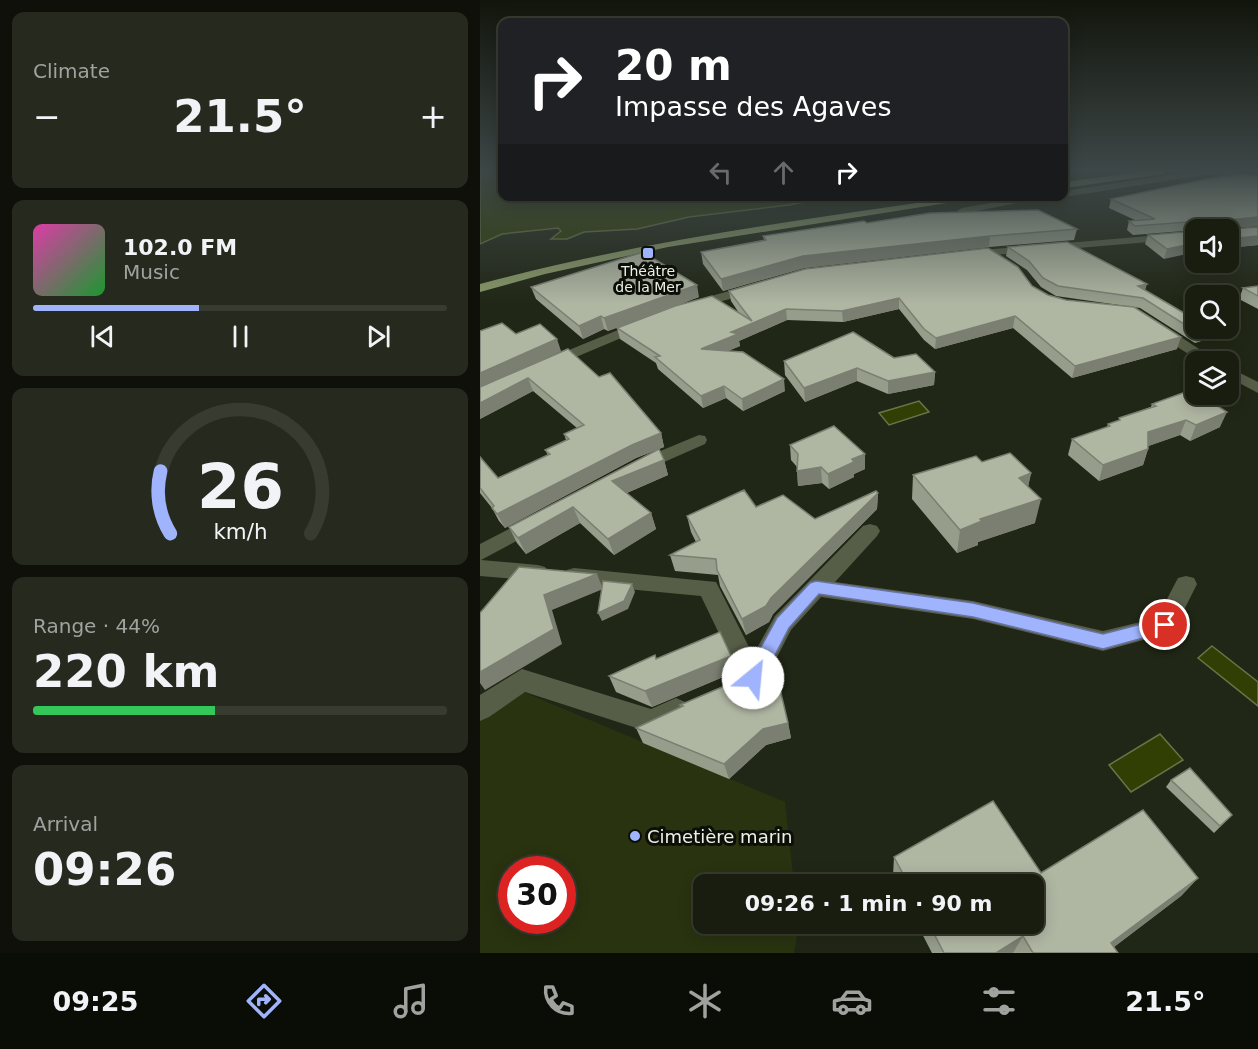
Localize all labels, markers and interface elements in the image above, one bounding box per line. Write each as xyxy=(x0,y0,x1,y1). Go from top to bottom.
text: 20 m xyxy=(615,41,732,90)
icon: right xyxy=(516,42,594,120)
text: Climate xyxy=(33,59,110,83)
text: 21.5° xyxy=(173,90,307,143)
text: Impasse des Agaves xyxy=(615,91,892,122)
text: − xyxy=(33,97,61,136)
text: + xyxy=(419,97,447,136)
icon: left xyxy=(704,156,737,189)
icon: ahead xyxy=(767,156,800,189)
icon: right xyxy=(830,156,863,189)
map controls xyxy=(1185,219,1239,405)
button: sound xyxy=(1185,219,1239,273)
text: 102.0 FM xyxy=(123,235,237,260)
marker: Théâtre de la Mer xyxy=(641,246,655,260)
text: Music xyxy=(123,260,180,284)
place label: Théâtre de la Mer xyxy=(615,263,681,295)
button: search xyxy=(1185,285,1239,339)
icon: previous xyxy=(86,320,119,353)
icon: pause xyxy=(224,320,257,353)
icon: next xyxy=(362,320,395,353)
button: layers xyxy=(1185,351,1239,405)
text: 26 xyxy=(197,450,283,523)
text: km/h xyxy=(213,519,267,544)
pin xyxy=(1139,599,1190,650)
icon: arrive xyxy=(1148,608,1181,641)
text: Range · 44% xyxy=(33,614,160,638)
text: 220 km xyxy=(33,645,219,698)
position arrow xyxy=(721,646,785,710)
text: Arrival xyxy=(33,812,98,836)
place label: Cimetière marin xyxy=(647,826,793,847)
marker: Cimetière marin xyxy=(628,829,642,843)
text: 09:26 xyxy=(33,843,176,896)
speed limit sign: 30 xyxy=(498,856,576,934)
text: 09:26 · 1 min · 90 m xyxy=(745,891,992,916)
icon: directions xyxy=(243,980,285,1022)
icon: music xyxy=(390,980,432,1022)
icon: phone xyxy=(537,980,579,1022)
icon: climate xyxy=(684,980,726,1022)
icon: car xyxy=(831,980,873,1022)
icon: filters xyxy=(978,980,1020,1022)
text: 09:25 xyxy=(52,986,138,1017)
text: 21.5° xyxy=(1125,986,1205,1017)

